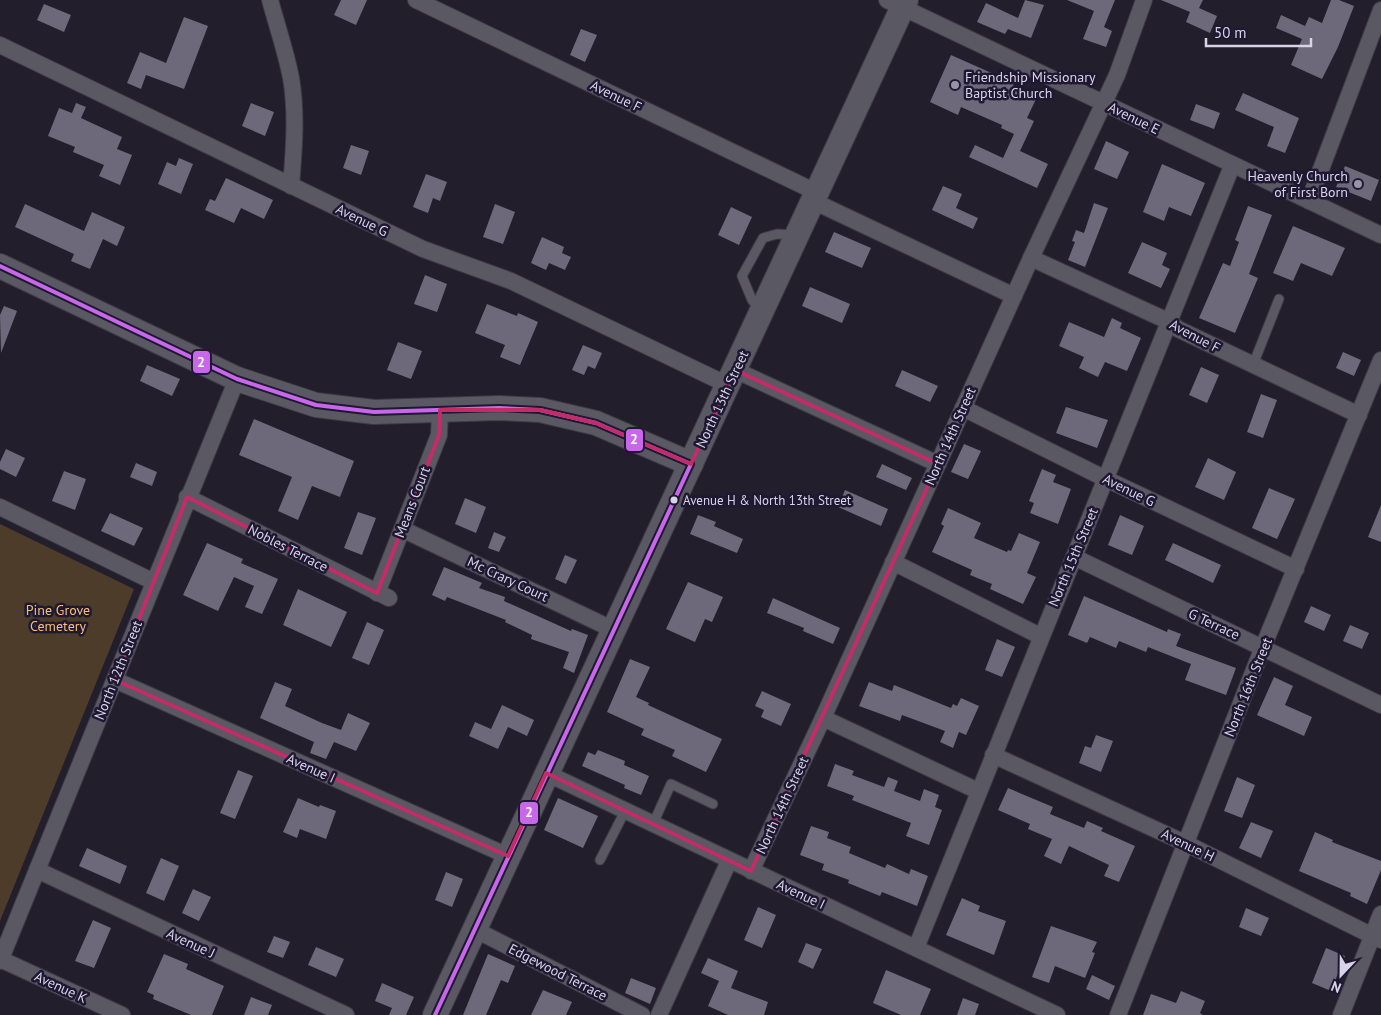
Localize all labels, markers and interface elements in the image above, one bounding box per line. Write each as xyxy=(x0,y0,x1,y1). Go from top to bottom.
scale bar xyxy=(1206,15,1311,47)
text: 50 m xyxy=(1214,23,1247,42)
place label: Friendship Missionary Baptist Church xyxy=(965,68,1096,102)
street label: Avenue F xyxy=(587,76,645,116)
marker: Friendship Missionary Baptist Church xyxy=(949,79,961,91)
street label: Avenue E xyxy=(1105,98,1163,138)
place label: Heavenly Church of First Born xyxy=(1247,167,1348,201)
marker: Heavenly Church of First Born xyxy=(1352,178,1364,190)
street label: Avenue G xyxy=(333,200,391,240)
street label: Avenue F xyxy=(1167,315,1223,357)
street label: North 13th Street xyxy=(692,347,753,451)
line badge: 2 xyxy=(192,350,211,374)
text: 2 xyxy=(197,353,205,371)
street label: North 14th Street xyxy=(920,384,980,488)
line badge: 2 xyxy=(625,428,644,452)
text: 2 xyxy=(630,430,638,448)
street label: Means Court xyxy=(390,464,434,540)
street label: Avenue G xyxy=(1100,470,1158,510)
place label: Avenue H & North 13th Street xyxy=(683,492,852,509)
marker: Avenue H & North 13th Street xyxy=(669,495,679,505)
street label: North 15th Street xyxy=(1044,505,1102,609)
street label: Nobles Terrace xyxy=(245,520,331,576)
street label: Mc Crary Court xyxy=(465,552,552,606)
park label: Pine Grove Cemetery xyxy=(26,601,90,635)
street label: G Terrace xyxy=(1185,604,1243,644)
street label: North 12th Street xyxy=(90,618,146,722)
street label: North 16th Street xyxy=(1220,635,1276,739)
street label: Avenue I xyxy=(284,749,338,787)
street label: North 14th Street xyxy=(752,753,813,857)
line badge: 2 xyxy=(519,801,539,825)
text: 2 xyxy=(525,803,533,821)
street label: Avenue H xyxy=(1158,824,1218,866)
street label: Avenue I xyxy=(774,875,828,913)
street label: Avenue J xyxy=(164,924,218,962)
street label: Edgewood Terrace xyxy=(506,939,610,1005)
north arrow xyxy=(1316,950,1366,1000)
street label: Avenue K xyxy=(32,967,91,1007)
text: N xyxy=(1328,977,1344,997)

